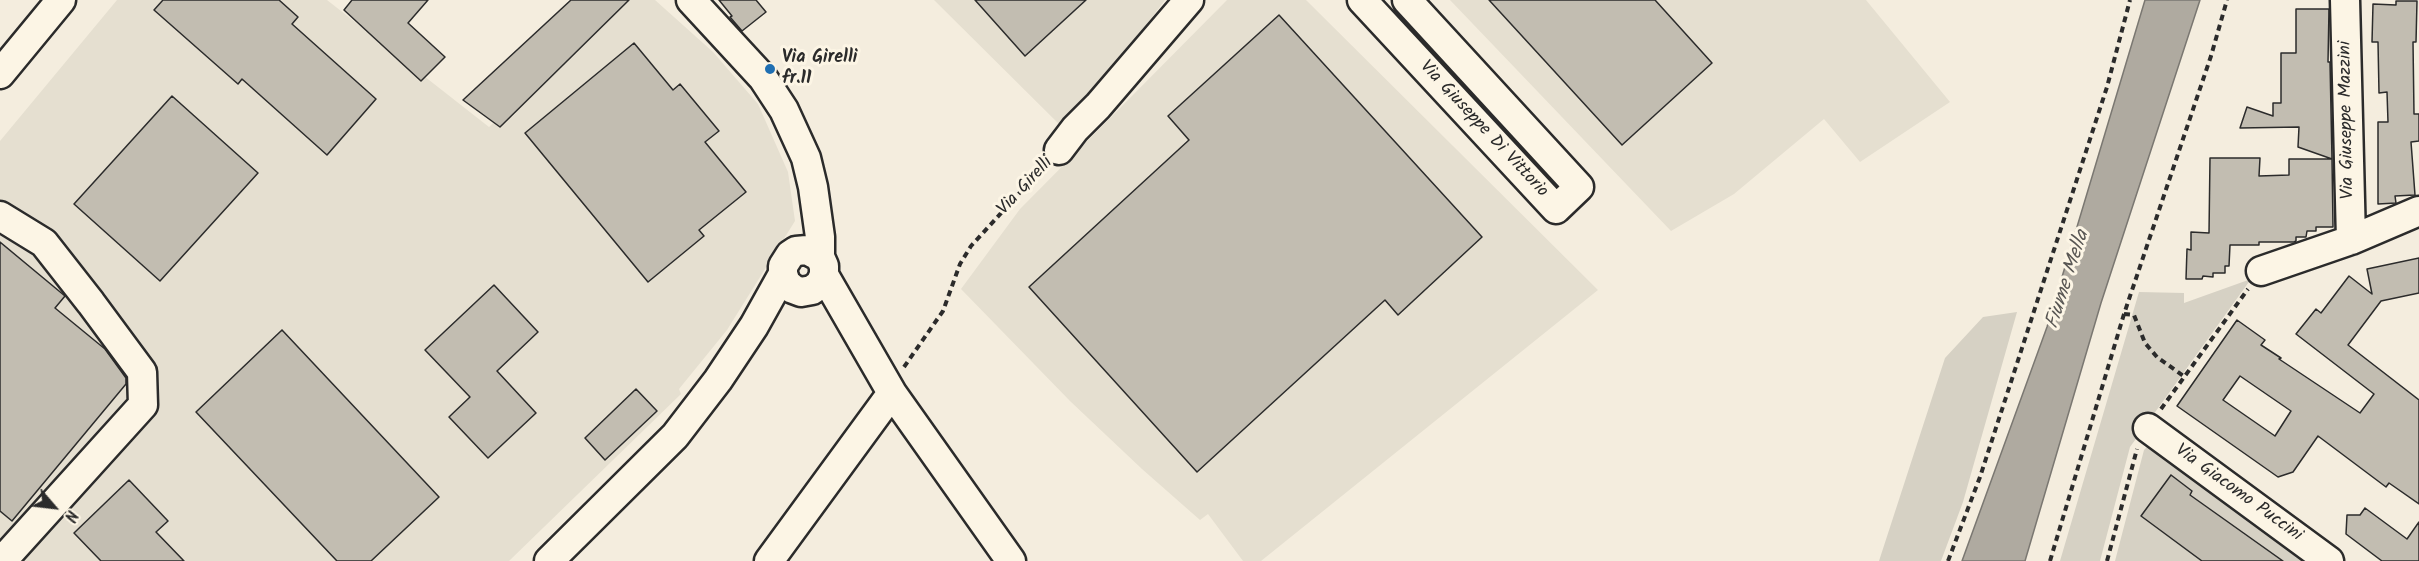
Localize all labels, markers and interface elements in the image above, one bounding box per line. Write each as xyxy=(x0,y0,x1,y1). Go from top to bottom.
street label: Via Giuseppe Mazzini xyxy=(2336,41,2360,199)
place label: Via Girelli fr.11 xyxy=(782,48,857,90)
street label: Via Giuseppe Di Vittorio xyxy=(1414,57,1552,203)
marker: Via Girelli fr.11 xyxy=(763,62,777,76)
street label: Via Girelli xyxy=(994,153,1058,221)
water label: Fiume Mella xyxy=(2042,228,2096,332)
street label: Via Giacomo Puccini xyxy=(2170,441,2306,547)
north arrow xyxy=(24,477,84,537)
text: N xyxy=(57,505,84,526)

